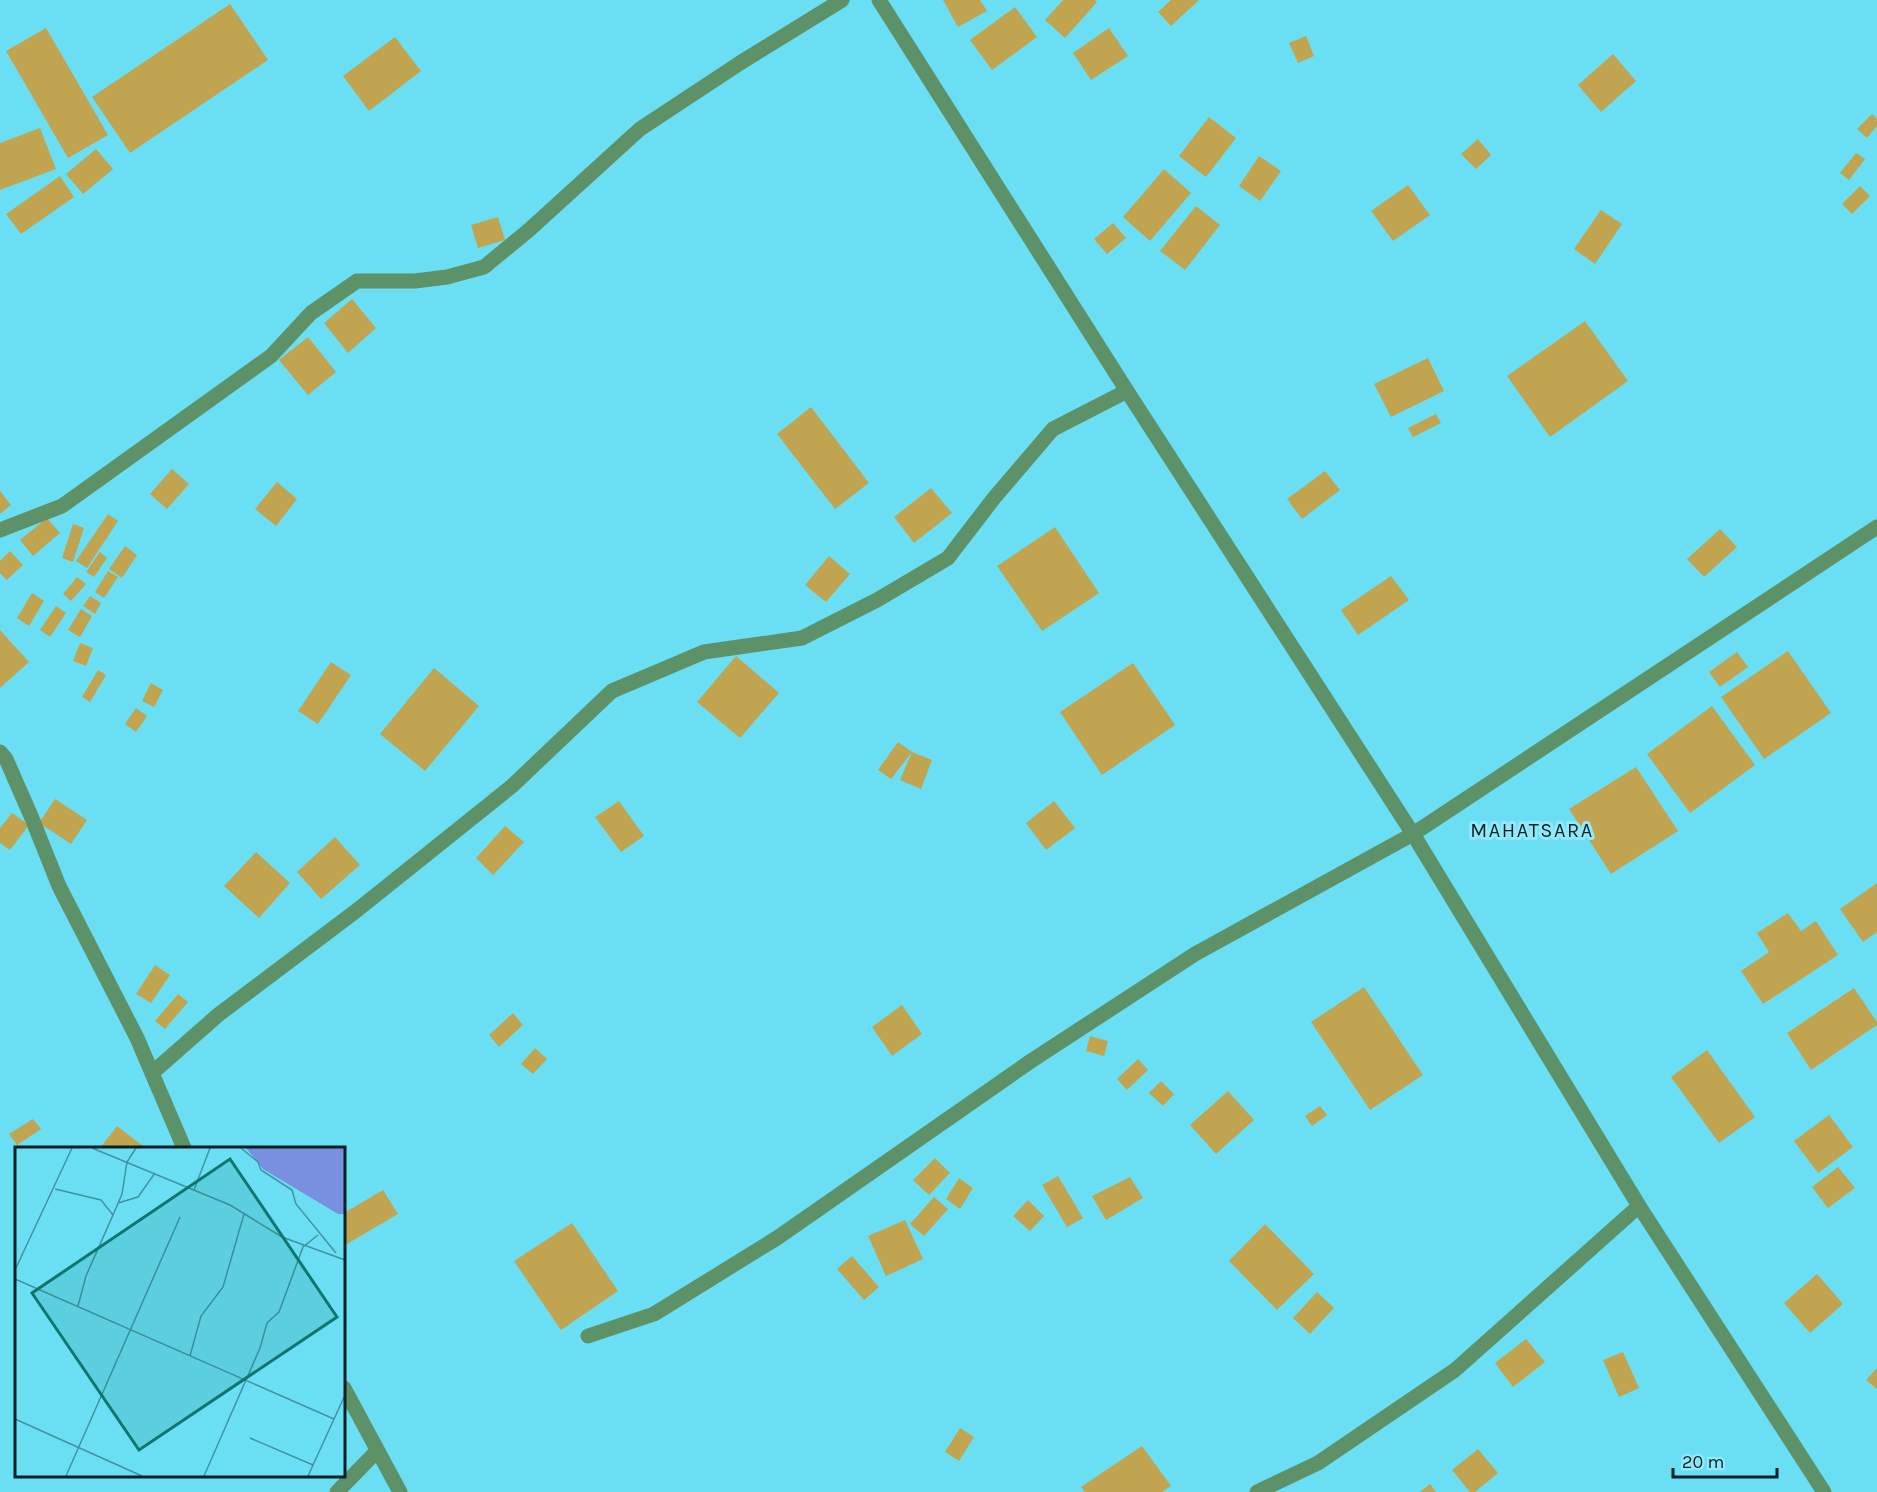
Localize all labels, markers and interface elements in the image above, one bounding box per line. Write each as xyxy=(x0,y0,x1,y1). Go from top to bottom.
district label: MAHATSARA xyxy=(1470,819,1594,842)
inset map xyxy=(15,1147,345,1477)
scale bar xyxy=(1673,1441,1776,1479)
text: 20 m xyxy=(1682,1451,1724,1473)

